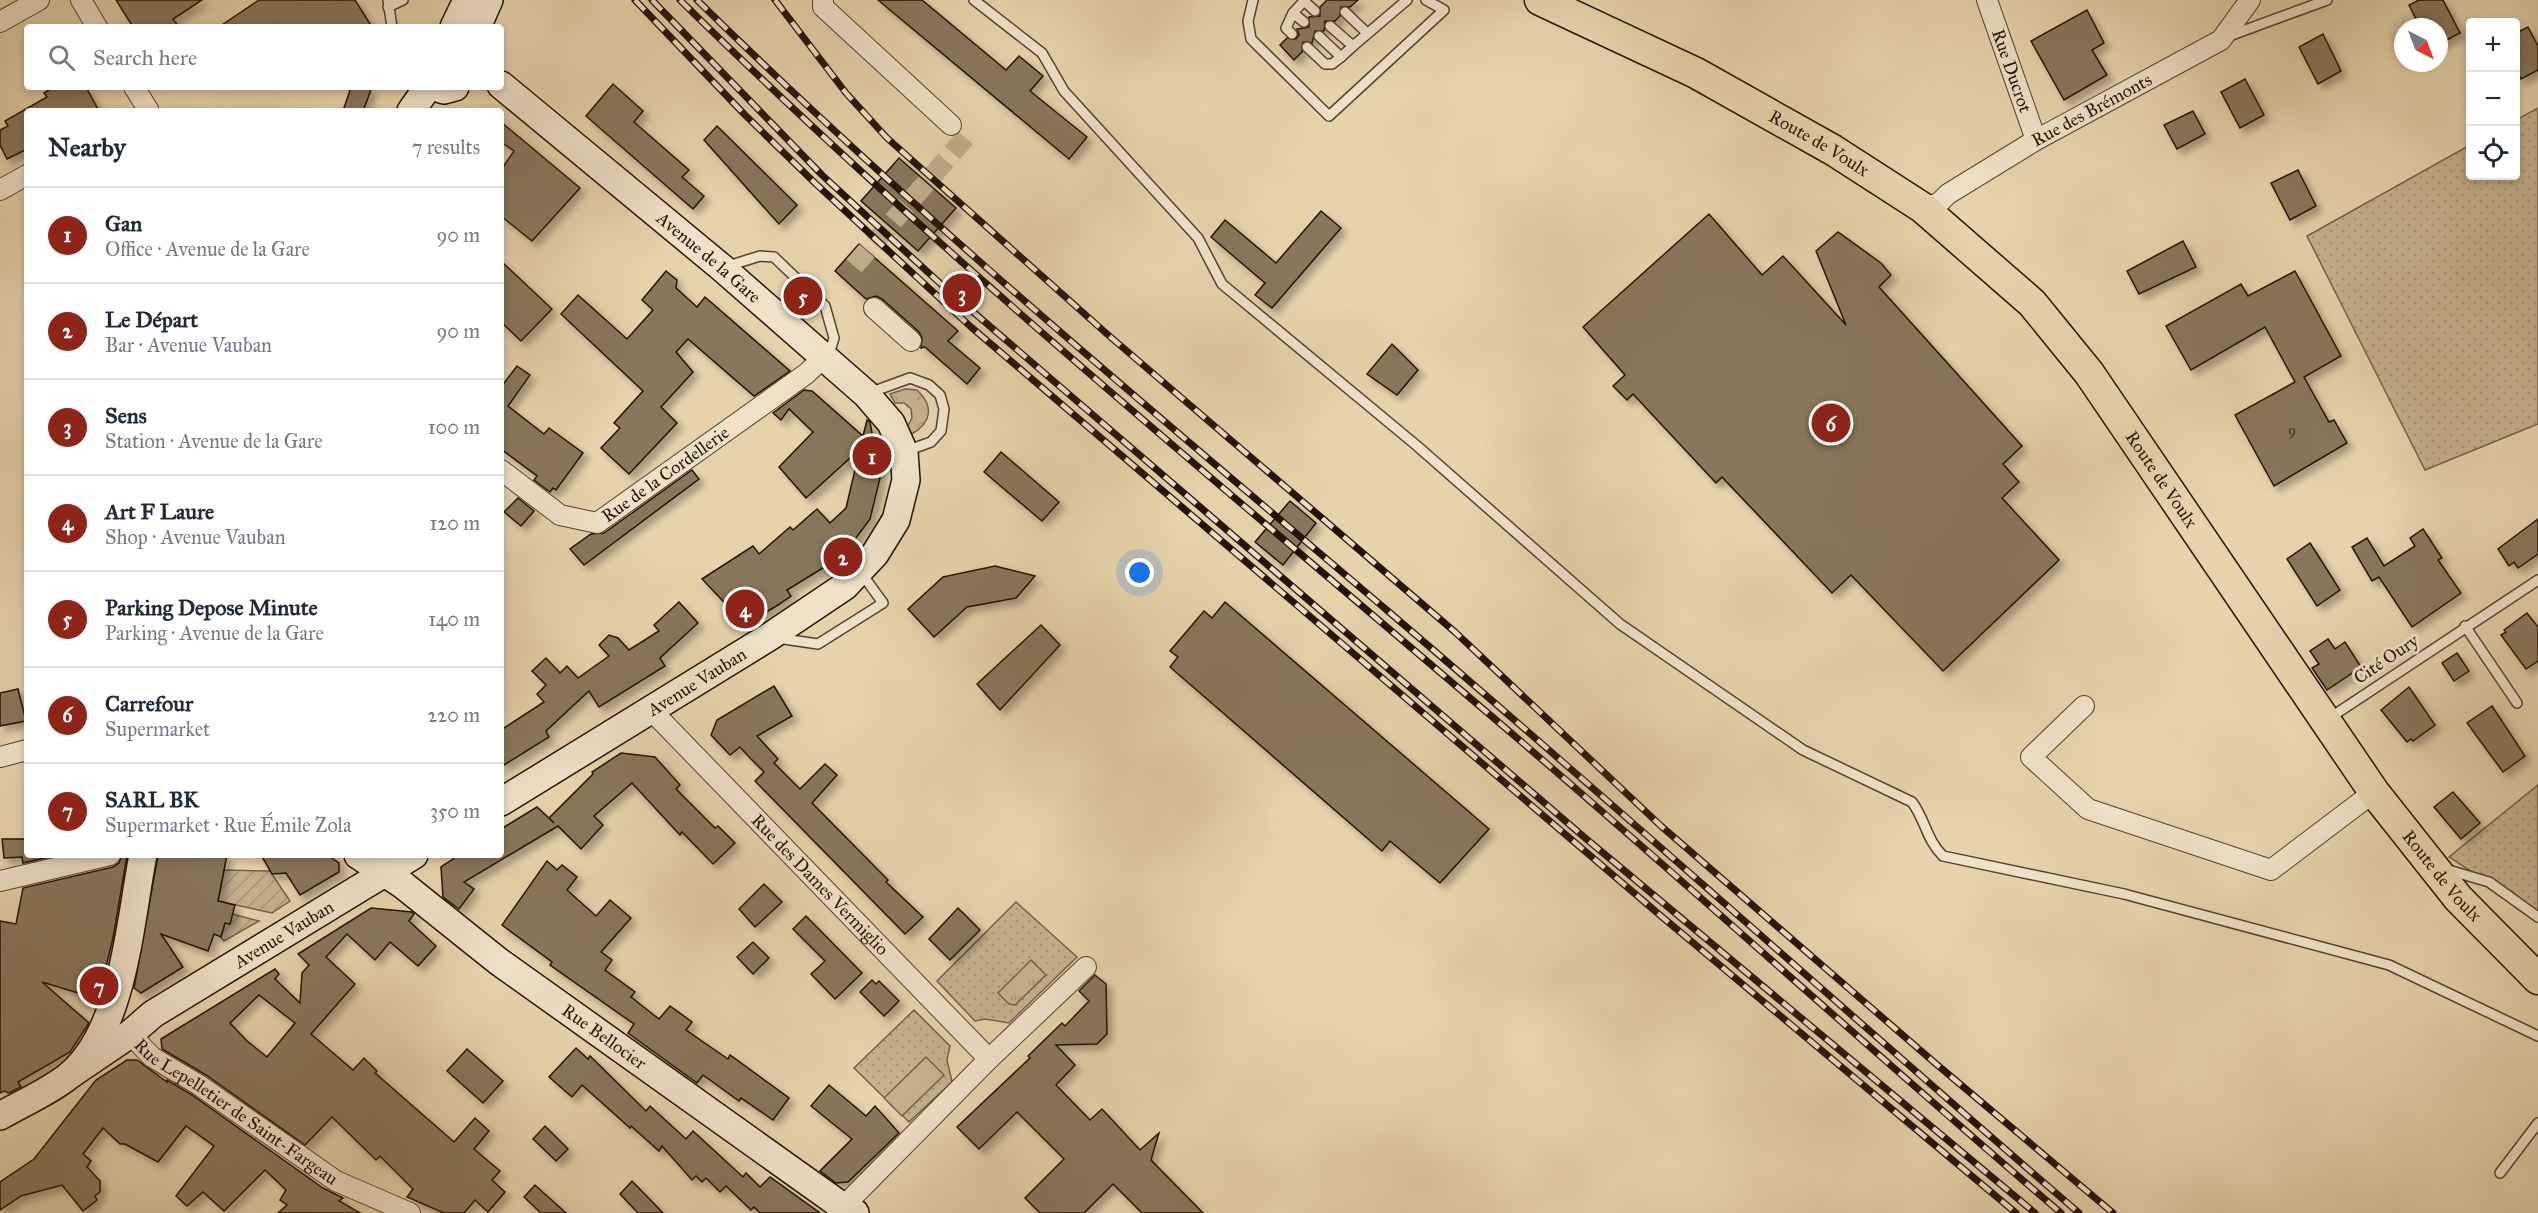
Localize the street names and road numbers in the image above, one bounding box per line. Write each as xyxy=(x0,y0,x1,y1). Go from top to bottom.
street label: Rue Ducrot xyxy=(1987,26,2037,116)
street label: Rue des Brémonts xyxy=(2028,69,2156,151)
street label: Route de Voulx xyxy=(1765,105,1873,181)
street label: Avenue de la Gare xyxy=(651,207,765,308)
street label: Rue de la Cordellerie xyxy=(597,421,733,527)
street label: Route de Voulx xyxy=(2121,427,2202,532)
street label: Cité Oury xyxy=(2349,629,2423,689)
street label: Avenue Vauban xyxy=(643,643,751,722)
street label: Rue des Dames Vermiglio xyxy=(747,809,893,960)
street label: Route de Voulx xyxy=(2397,826,2486,926)
street label: Avenue Vauban xyxy=(229,896,338,973)
street label: Rue Bellocier xyxy=(558,999,651,1074)
street label: Rue Lepelletier de Saint-Fargeau xyxy=(129,1034,342,1190)

